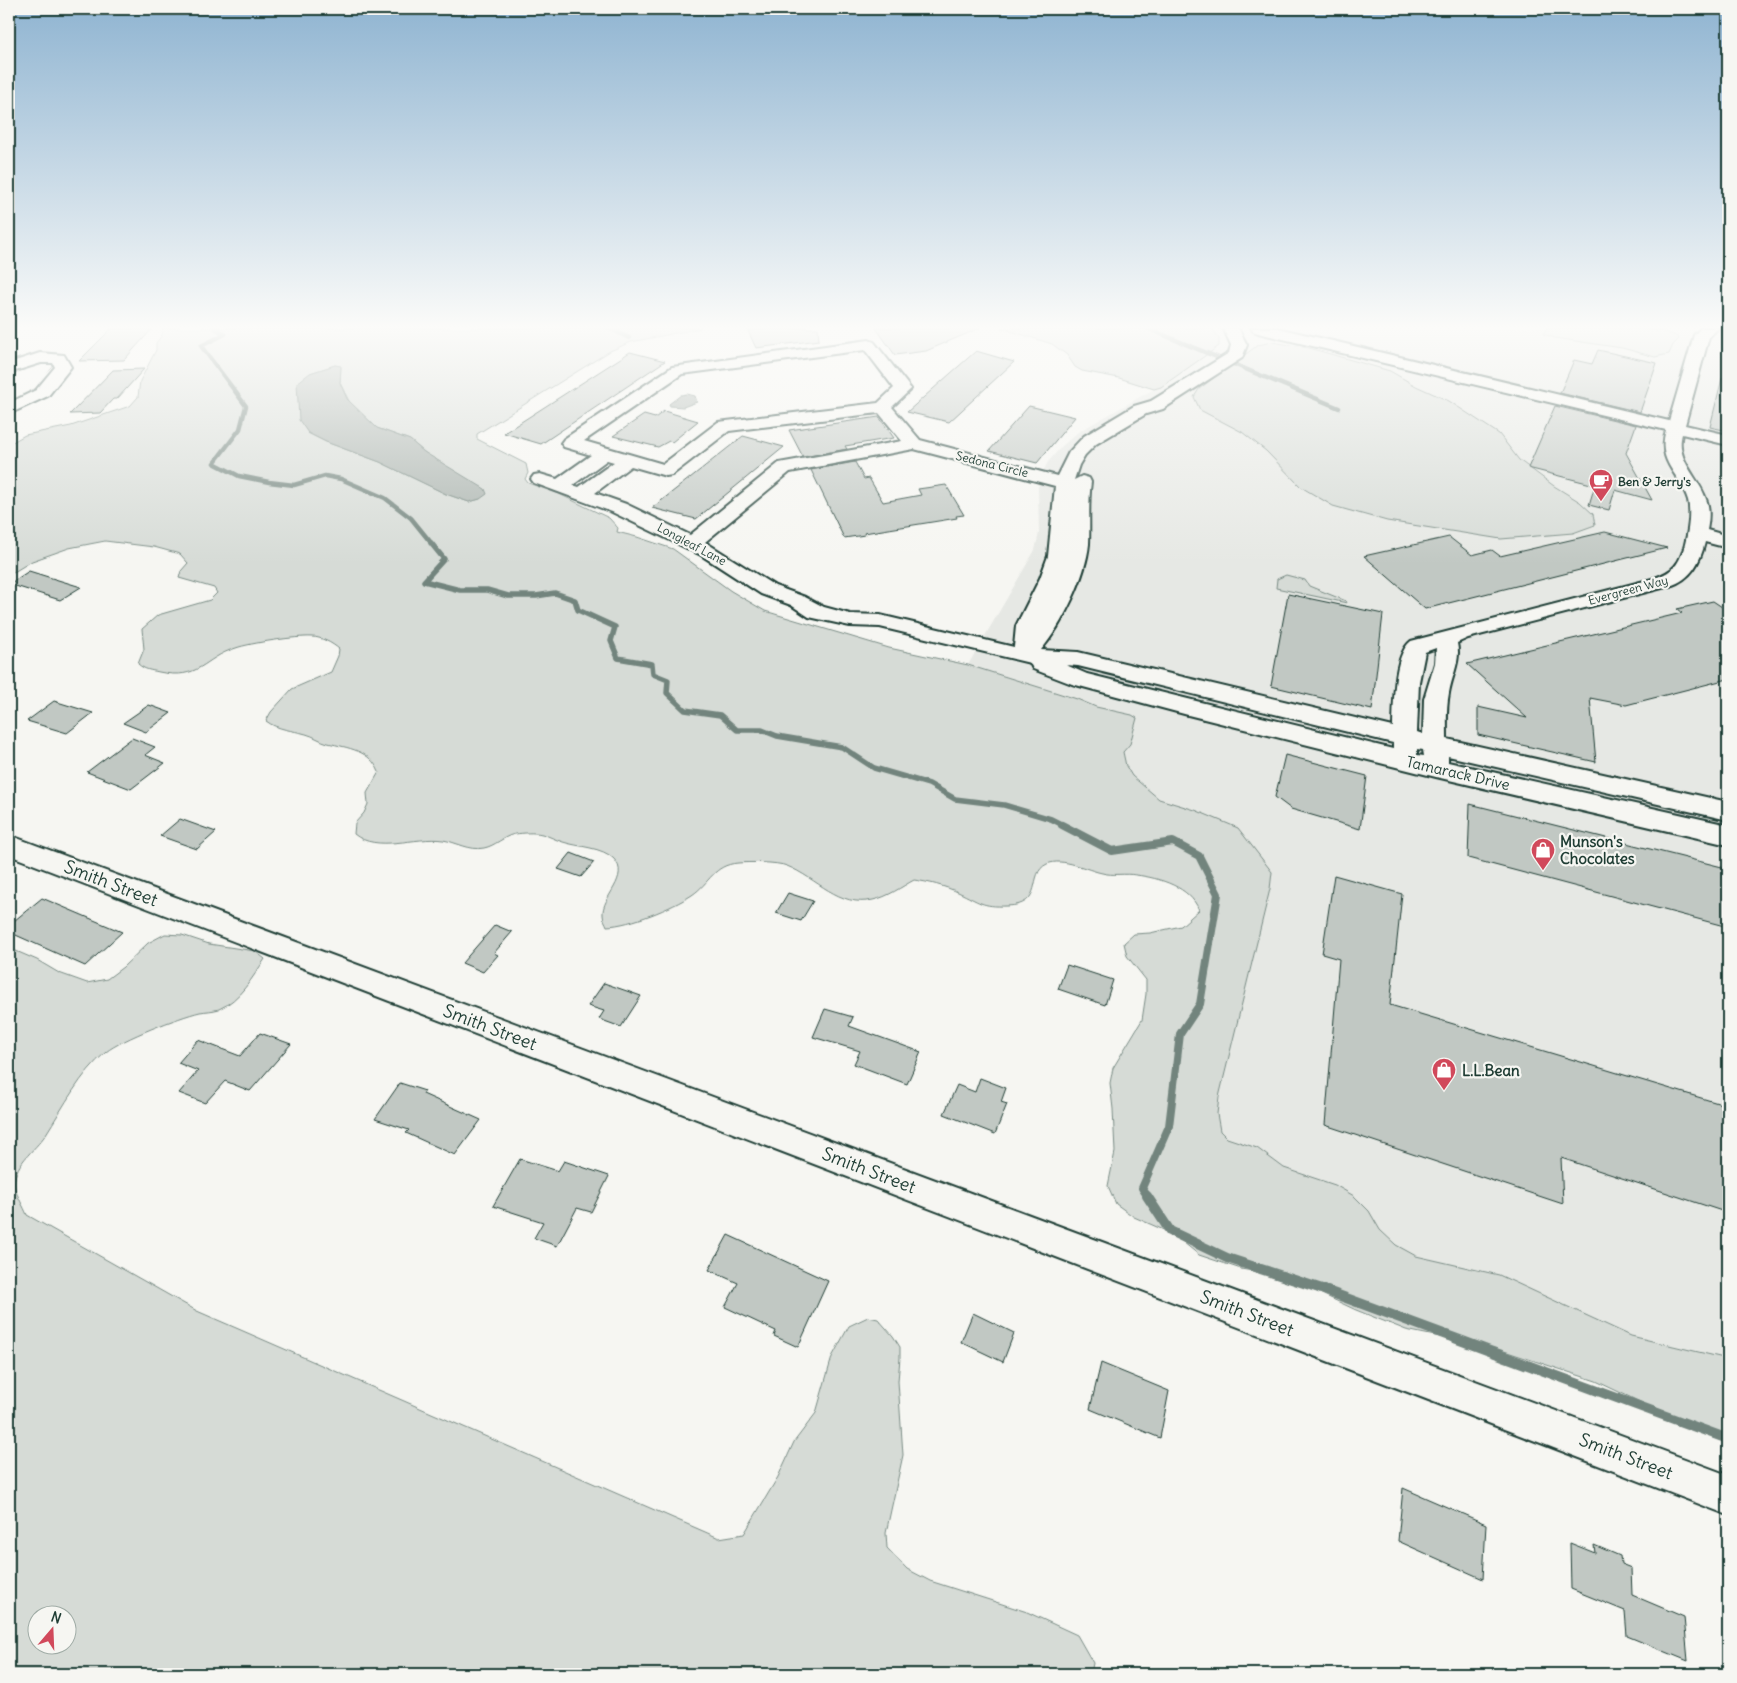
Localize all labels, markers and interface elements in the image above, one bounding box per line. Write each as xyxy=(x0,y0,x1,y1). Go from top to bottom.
street label: Sedona Circle xyxy=(954,448,1030,480)
cafe icon: Ben & Jerry's xyxy=(1588,468,1614,502)
place label: Ben & Jerry's xyxy=(1618,474,1692,490)
street label: Longleaf Lane xyxy=(655,519,729,569)
street label: Evergreen Way xyxy=(1586,572,1670,608)
street label: Tamarack Drive xyxy=(1404,752,1512,794)
place label: Munson's Chocolates xyxy=(1560,832,1635,868)
shop icon: Munson's Chocolates xyxy=(1530,837,1556,871)
street label: Smith Street xyxy=(61,855,161,911)
street label: Smith Street xyxy=(440,999,540,1055)
shop icon: L.L.Bean xyxy=(1431,1057,1457,1091)
place label: L.L.Bean xyxy=(1462,1061,1520,1080)
street label: Smith Street xyxy=(819,1142,919,1198)
street label: Smith Street xyxy=(1197,1285,1297,1341)
street label: Smith Street xyxy=(1576,1428,1676,1484)
north arrow xyxy=(28,1606,78,1656)
text: N xyxy=(49,1608,64,1628)

